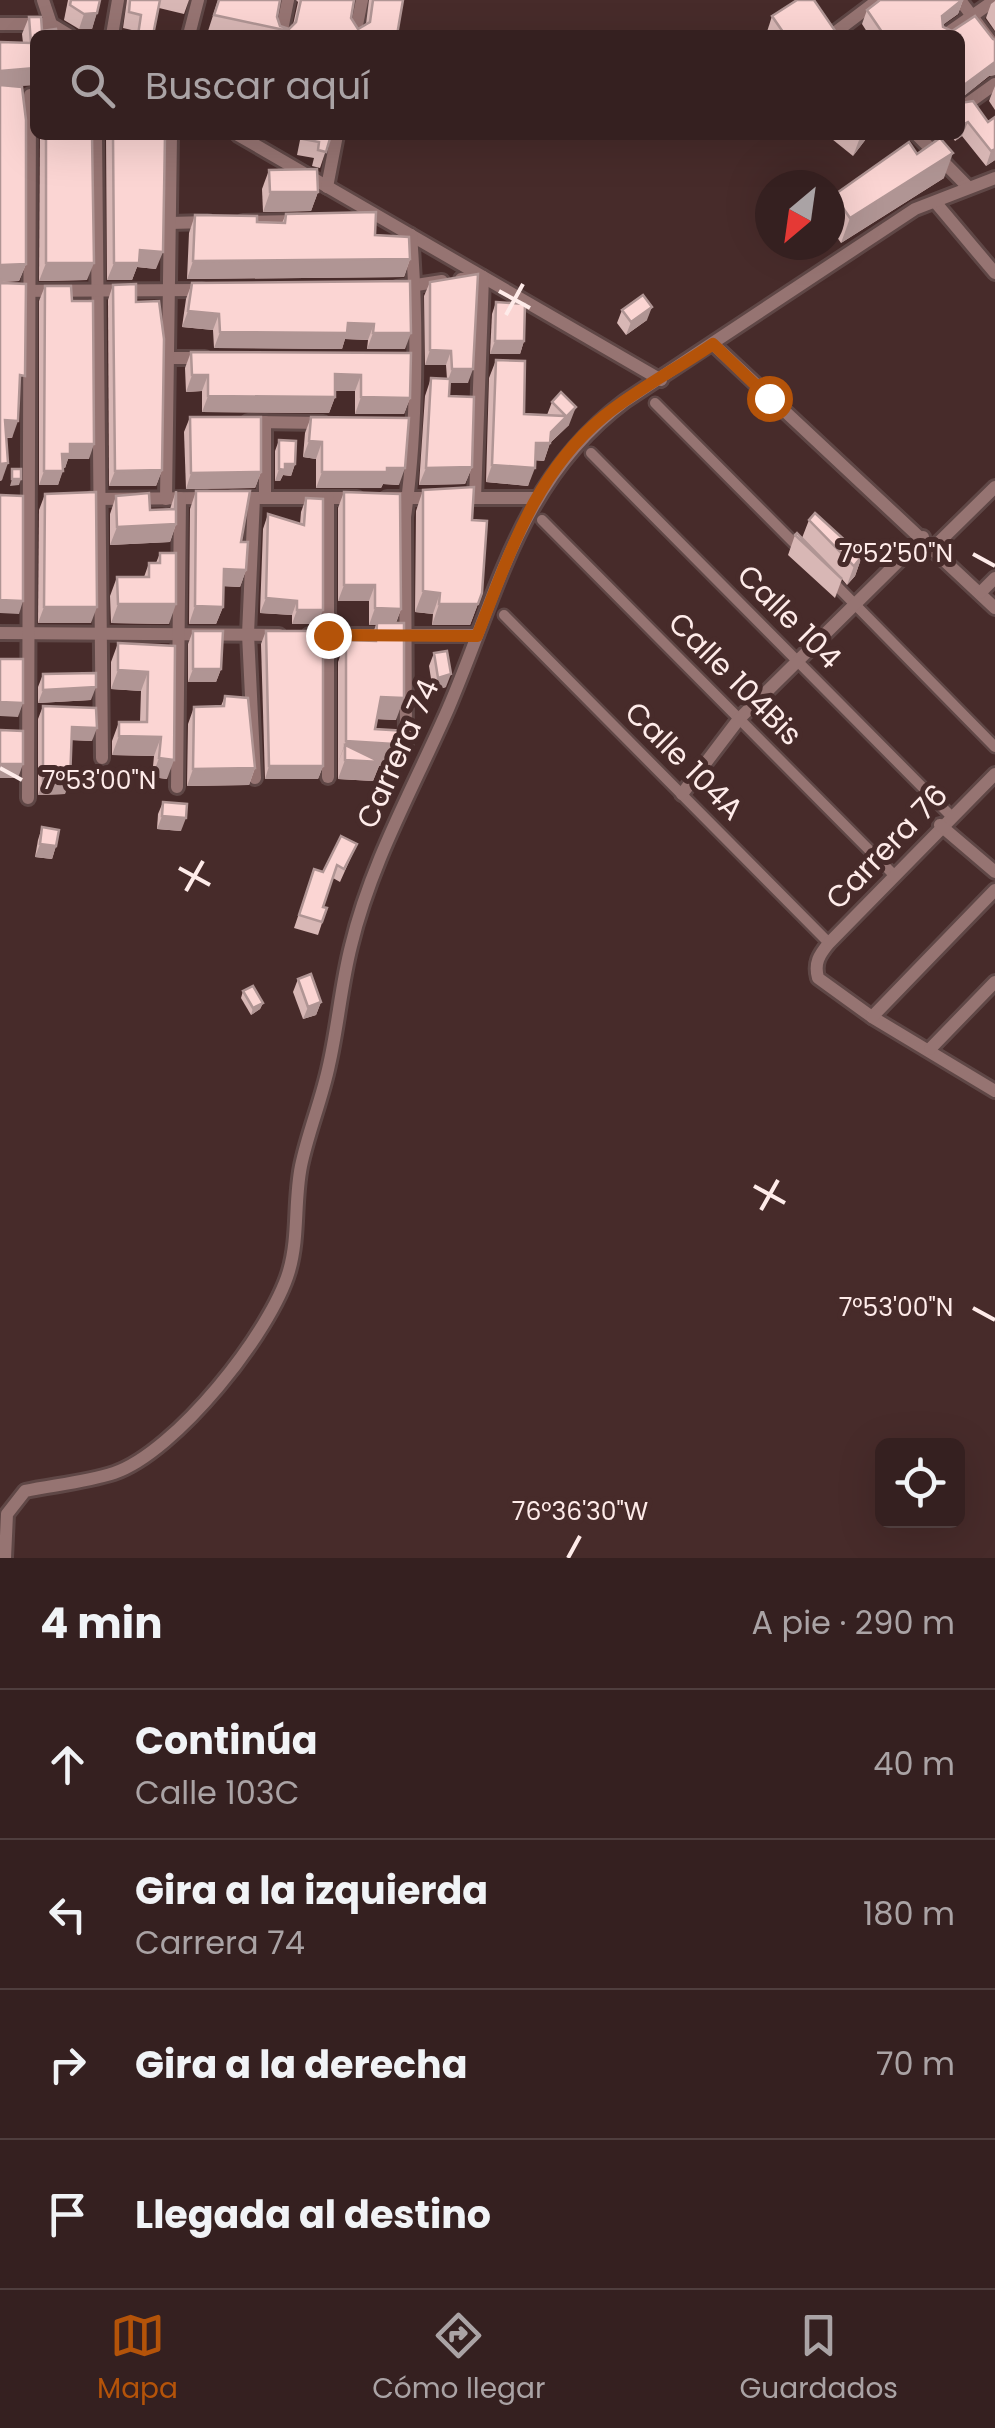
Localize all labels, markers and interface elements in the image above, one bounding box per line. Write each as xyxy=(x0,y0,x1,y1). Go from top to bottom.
search box xyxy=(30,30,965,140)
icon: search xyxy=(65,58,120,113)
text: Buscar aquí xyxy=(145,59,371,112)
north arrow xyxy=(755,170,845,260)
route start xyxy=(747,376,793,422)
text: 7°52'50"N xyxy=(839,536,953,571)
street label: Calle 104 xyxy=(727,555,851,679)
street label: Calle 104Bis xyxy=(659,602,812,755)
route end xyxy=(306,613,352,659)
street label: Carrera 74 xyxy=(346,672,450,835)
street label: Calle 104A xyxy=(615,692,753,830)
text: 7°53'00"N xyxy=(42,763,156,798)
street label: Carrera 76 xyxy=(816,774,957,919)
text: 7°53'00"N xyxy=(839,1290,953,1325)
map controls xyxy=(875,1438,965,1528)
button: locate xyxy=(875,1438,965,1528)
text: 76°36'30"W xyxy=(512,1494,648,1529)
text: 4 min xyxy=(40,1594,163,1653)
text: A pie · 290 m xyxy=(752,1600,955,1645)
text: Continúa xyxy=(135,1714,317,1767)
icon: ahead xyxy=(40,1737,95,1792)
text: 40 m xyxy=(873,1741,955,1786)
text: Calle 103C xyxy=(135,1770,299,1815)
text: Gira a la izquierda xyxy=(135,1864,488,1917)
icon: left xyxy=(40,1887,95,1942)
text: 180 m xyxy=(863,1891,955,1936)
text: Carrera 74 xyxy=(135,1920,305,1965)
icon: right xyxy=(40,2037,95,2092)
text: Gira a la derecha xyxy=(135,2038,468,2091)
text: 70 m xyxy=(876,2041,955,2086)
icon: arrive xyxy=(40,2187,95,2242)
text: Llegada al destino xyxy=(135,2188,491,2241)
tab: Mapa xyxy=(97,2308,178,2410)
tab: Cómo llegar xyxy=(372,2308,545,2410)
tab: Guardados xyxy=(740,2308,898,2410)

